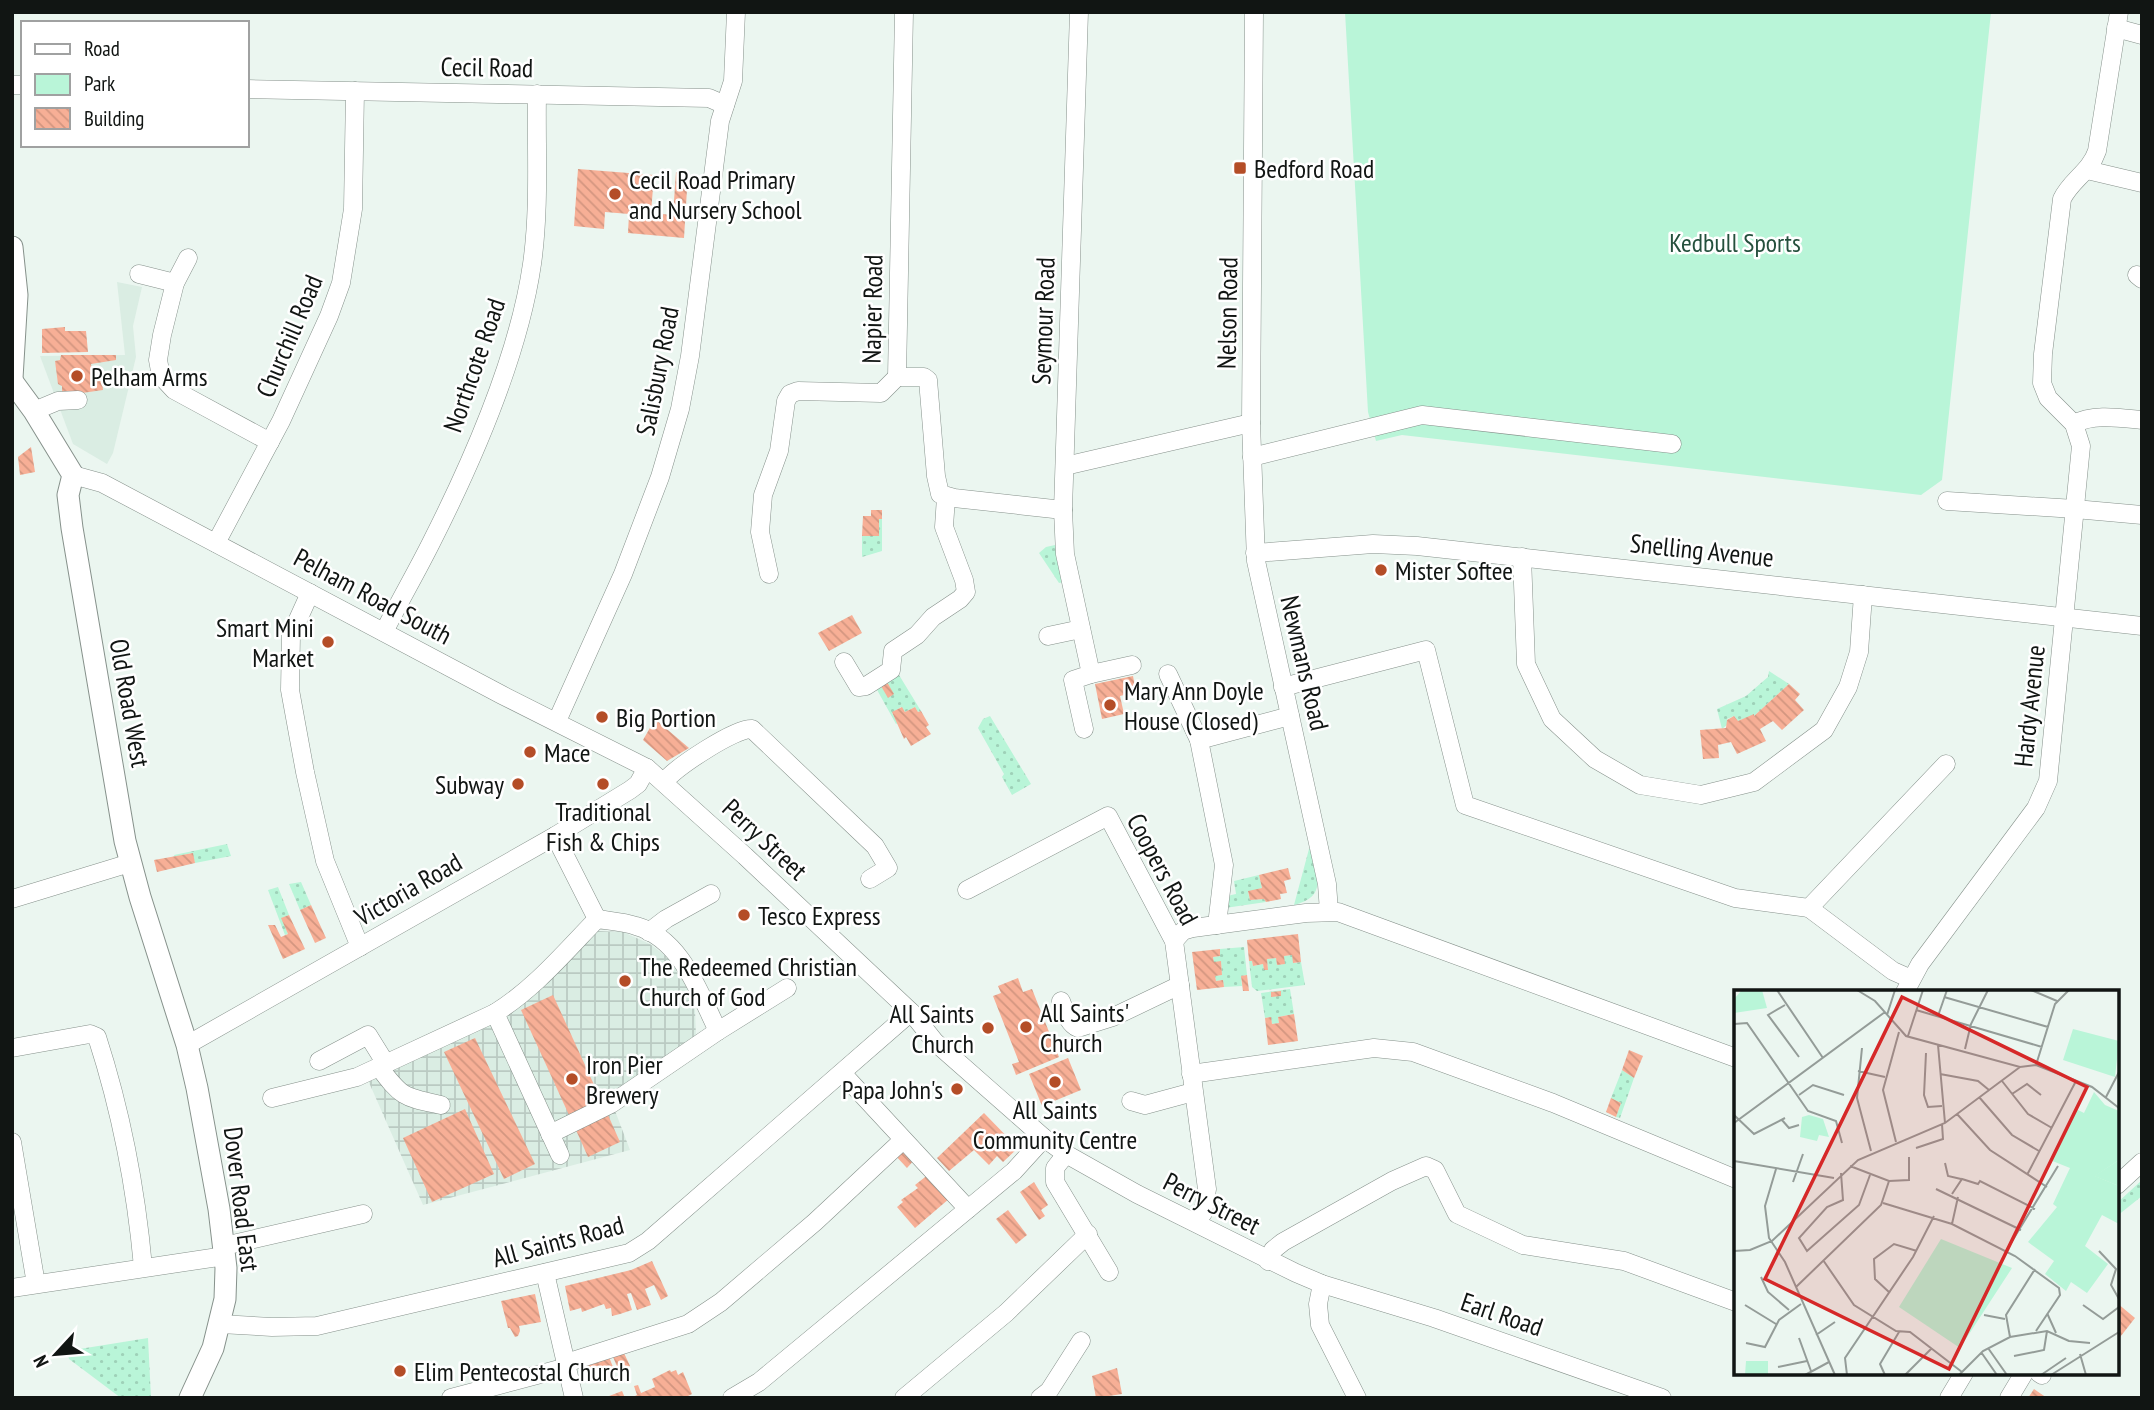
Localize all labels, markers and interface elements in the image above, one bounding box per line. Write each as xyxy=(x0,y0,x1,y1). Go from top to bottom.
legend xyxy=(21,21,248,147)
text: Road xyxy=(84,35,120,62)
street label: Cecil Road xyxy=(440,50,534,84)
text: Park xyxy=(84,70,115,97)
text: Building xyxy=(84,105,144,132)
place label: Bedford Road xyxy=(1254,152,1374,185)
marker: Bedford Road xyxy=(1232,160,1248,176)
place label: Cecil Road Primary and Nursery School xyxy=(629,163,802,226)
marker: Cecil Road Primary and Nursery School xyxy=(607,186,623,202)
park label: Kedbull Sports xyxy=(1669,226,1801,259)
street label: Napier Road xyxy=(855,254,889,364)
street label: Seymour Road xyxy=(1024,257,1062,385)
street label: Nelson Road xyxy=(1210,257,1244,369)
street label: Churchill Road xyxy=(248,270,330,402)
street label: Northcote Road xyxy=(436,294,512,436)
street label: Salisbury Road xyxy=(628,304,686,438)
place label: Pelham Arms xyxy=(91,360,207,393)
marker: Pelham Arms xyxy=(69,368,85,384)
street label: Snelling Avenue xyxy=(1629,526,1775,574)
street label: Pelham Road South xyxy=(288,541,458,651)
place label: Mister Softee xyxy=(1395,554,1513,587)
marker: Mister Softee xyxy=(1373,562,1389,578)
street label: Newmans Road xyxy=(1273,592,1337,734)
place label: Smart Mini Market xyxy=(216,611,314,674)
marker: Smart Mini Market xyxy=(320,634,336,650)
street label: Old Road West xyxy=(102,636,158,770)
street label: Hardy Avenue xyxy=(2006,643,2052,769)
place label: Mary Ann Doyle House (Closed) xyxy=(1124,674,1264,737)
marker: Mary Ann Doyle House (Closed) xyxy=(1102,697,1118,713)
place label: Big Portion xyxy=(616,701,716,734)
marker: Big Portion xyxy=(594,709,610,725)
place label: Mace xyxy=(544,736,591,769)
marker: Mace xyxy=(522,744,538,760)
place label: Subway xyxy=(435,768,504,801)
marker: Subway xyxy=(510,776,526,792)
marker: Traditional Fish & Chips xyxy=(595,776,611,792)
street label: Perry Street xyxy=(716,791,814,887)
place label: Traditional Fish & Chips xyxy=(546,795,660,858)
street label: Coopers Road xyxy=(1120,808,1206,930)
street label: Victoria Road xyxy=(348,845,467,933)
place label: Tesco Express xyxy=(758,899,881,932)
marker: Tesco Express xyxy=(736,907,752,923)
place label: The Redeemed Christian Church of God xyxy=(639,950,857,1013)
marker: The Redeemed Christian Church of God xyxy=(617,973,633,989)
inset map xyxy=(1734,990,2119,1375)
place label: All Saints' Church xyxy=(1040,996,1129,1059)
place label: All Saints Church xyxy=(890,997,974,1060)
marker: All Saints' Church xyxy=(1018,1019,1034,1035)
marker: All Saints Church xyxy=(980,1020,996,1036)
place label: Iron Pier Brewery xyxy=(586,1048,663,1111)
marker: Iron Pier Brewery xyxy=(564,1071,580,1087)
place label: Papa John's xyxy=(842,1073,943,1106)
marker: All Saints Community Centre xyxy=(1047,1074,1063,1090)
marker: Papa John's xyxy=(949,1081,965,1097)
place label: All Saints Community Centre xyxy=(973,1093,1137,1156)
street label: Dover Road East xyxy=(217,1125,267,1273)
street label: Perry Street xyxy=(1158,1165,1266,1241)
street label: All Saints Road xyxy=(489,1208,627,1274)
street label: Earl Road xyxy=(1457,1285,1547,1343)
north arrow xyxy=(21,1319,91,1389)
text: N xyxy=(28,1352,54,1371)
place label: Elim Pentecostal Church xyxy=(414,1355,630,1388)
marker: Elim Pentecostal Church xyxy=(392,1363,408,1379)

